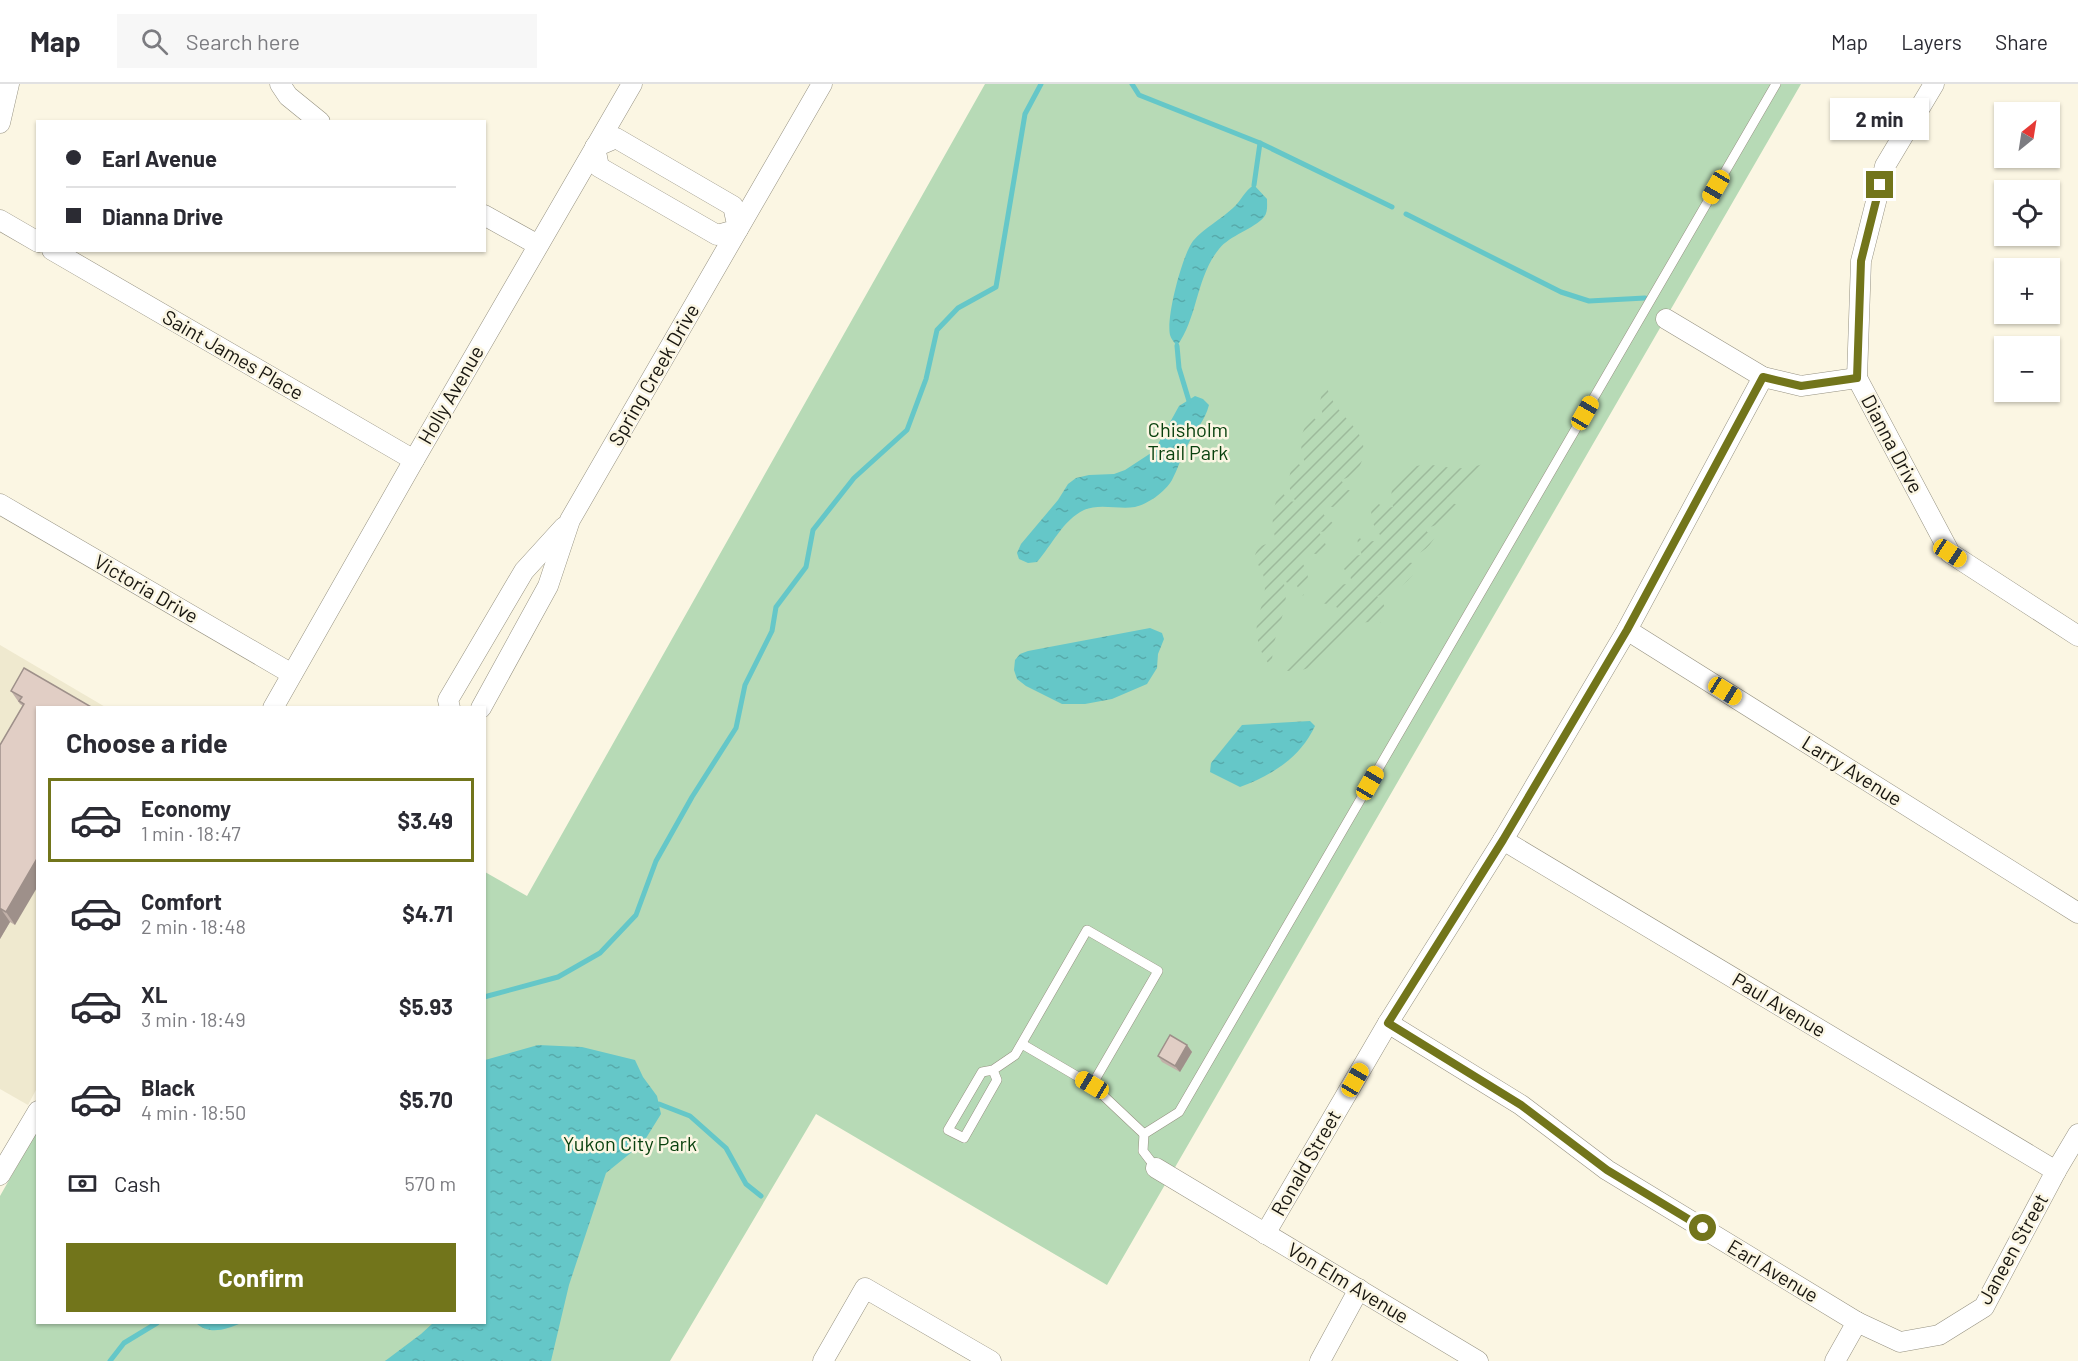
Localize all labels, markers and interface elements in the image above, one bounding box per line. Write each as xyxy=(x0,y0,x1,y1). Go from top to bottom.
search box xyxy=(117,14,537,68)
text: Map xyxy=(30,24,81,58)
icon: search xyxy=(138,25,171,58)
text: Search here xyxy=(186,28,300,54)
text: Map xyxy=(1831,29,1868,54)
text: Layers xyxy=(1901,29,1962,54)
text: Share xyxy=(1995,29,2048,54)
callout: 2 min xyxy=(1830,98,1930,140)
north arrow xyxy=(1994,102,2060,168)
map controls xyxy=(1994,102,2060,402)
text: 2 min xyxy=(1856,107,1903,131)
text: Earl Avenue xyxy=(102,145,217,171)
car xyxy=(1699,167,1733,207)
route end xyxy=(1866,171,1893,198)
button: locate xyxy=(1994,180,2060,246)
text: Dianna Drive xyxy=(102,203,223,229)
button: + xyxy=(1994,258,2060,324)
street label: Spring Creek Drive xyxy=(603,299,703,450)
street label: Saint James Place xyxy=(159,304,308,404)
button: − xyxy=(1994,336,2060,402)
street label: Holly Avenue xyxy=(412,341,488,448)
street label: Dianna Drive xyxy=(1857,390,1929,497)
car xyxy=(1568,393,1602,433)
park label: Chisholm Trail Park xyxy=(1148,417,1228,464)
car xyxy=(1930,536,1970,570)
street label: Victoria Drive xyxy=(90,549,203,628)
car xyxy=(1705,674,1745,708)
text: Choose a ride xyxy=(66,726,228,758)
street label: Larry Avenue xyxy=(1798,730,1907,810)
car xyxy=(1353,763,1387,803)
icon: car xyxy=(69,793,123,847)
text: Economy xyxy=(141,795,231,821)
text: $3.49 xyxy=(398,807,453,833)
text: 1 min · 18:47 xyxy=(141,821,241,845)
icon: car xyxy=(69,886,123,940)
text: Comfort xyxy=(141,888,222,914)
text: $4.71 xyxy=(402,900,453,926)
text: 2 min · 18:48 xyxy=(141,914,246,938)
street label: Paul Avenue xyxy=(1728,967,1831,1041)
icon: car xyxy=(69,979,123,1033)
text: XL xyxy=(141,981,167,1007)
text: $5.93 xyxy=(399,993,453,1019)
text: 3 min · 18:49 xyxy=(141,1007,246,1031)
car xyxy=(1338,1060,1372,1100)
car xyxy=(1072,1068,1112,1102)
icon: car xyxy=(69,1072,123,1126)
text: Black xyxy=(141,1074,195,1100)
text: $5.70 xyxy=(399,1086,453,1112)
text: 4 min · 18:50 xyxy=(141,1100,246,1124)
street label: Ronald Street xyxy=(1265,1105,1345,1220)
park label: Yukon City Park xyxy=(563,1131,697,1155)
icon: cash xyxy=(66,1167,99,1200)
text: Cash xyxy=(114,1170,161,1196)
text: 570 m xyxy=(404,1171,456,1195)
street label: Janeen Street xyxy=(1972,1189,2052,1308)
route start xyxy=(1689,1214,1716,1241)
street label: Earl Avenue xyxy=(1724,1234,1823,1307)
street label: Von Elm Avenue xyxy=(1283,1237,1414,1328)
button: Confirm xyxy=(66,1243,456,1312)

